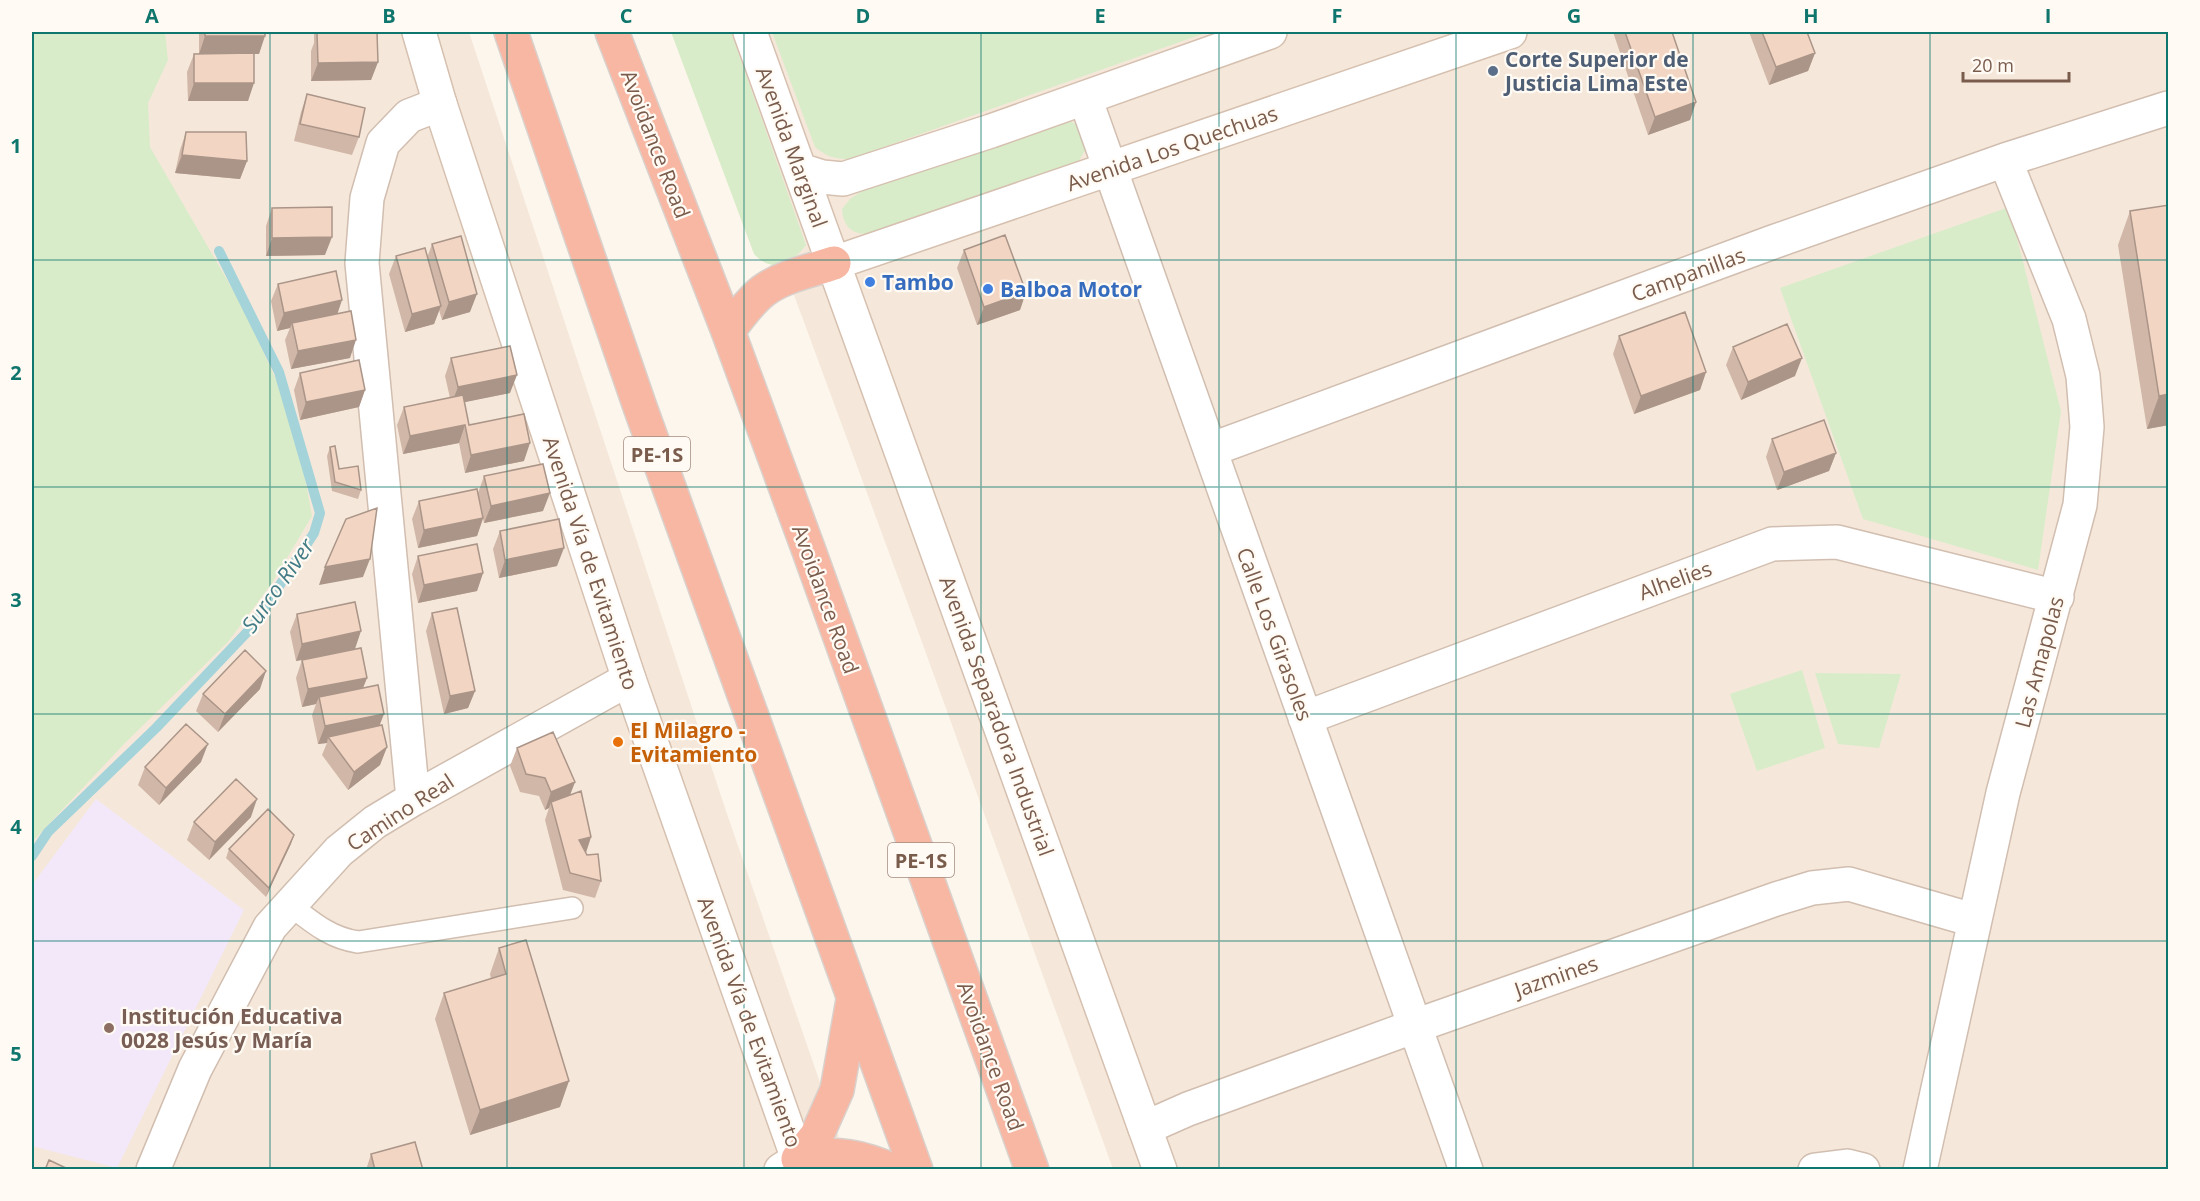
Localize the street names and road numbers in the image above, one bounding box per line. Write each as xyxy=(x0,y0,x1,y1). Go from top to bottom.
street label: Avenida Marginal xyxy=(750,63,834,231)
street label: Avoidance Road xyxy=(615,66,697,222)
street label: Avenida Los Quechuas xyxy=(1063,99,1281,197)
street label: Campanillas xyxy=(1627,240,1749,308)
street label: Avenida Vía de Evitamiento xyxy=(537,433,645,693)
road number: PE-1S xyxy=(624,437,690,471)
street label: Avoidance Road xyxy=(786,521,866,677)
street label: Calle Los Girasoles xyxy=(1231,544,1319,724)
street label: Alhelies xyxy=(1635,554,1715,606)
street label: Avenida Separadora Industrial xyxy=(933,572,1061,860)
street label: Las Amapolas xyxy=(2008,593,2070,731)
street label: Camino Real xyxy=(341,767,459,857)
road number: PE-1S xyxy=(888,843,954,877)
street label: Avenida Vía de Evitamiento xyxy=(692,893,808,1151)
street label: Jazmines xyxy=(1509,949,1601,1004)
street label: Avoidance Road xyxy=(951,978,1031,1134)

